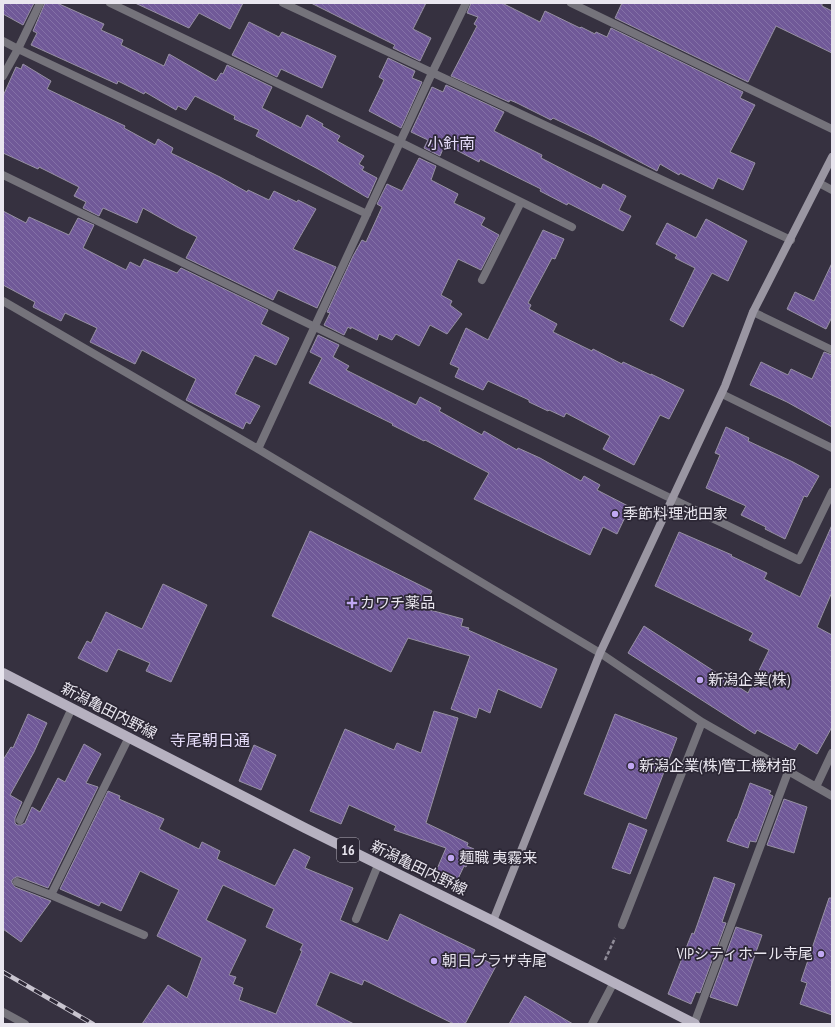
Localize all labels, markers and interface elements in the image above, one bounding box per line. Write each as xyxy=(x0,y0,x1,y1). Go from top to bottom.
district label: 小針南 xyxy=(427,133,475,153)
place label: 季節料理池田家 xyxy=(623,504,728,523)
marker: 季節料理池田家 xyxy=(610,509,620,519)
place label: カワチ薬品 xyxy=(360,593,435,612)
marker: カワチ薬品 xyxy=(347,598,357,608)
place label: 新潟企業(株) xyxy=(708,670,790,689)
marker: 新潟企業(株) xyxy=(695,675,705,685)
street label: 新潟亀田内野線 xyxy=(58,678,160,743)
district label: 寺尾朝日通 xyxy=(170,730,250,750)
place label: 新潟企業(株)管工機材部 xyxy=(639,756,796,775)
marker: 新潟企業(株)管工機材部 xyxy=(626,761,636,771)
street label: 新潟亀田内野線 xyxy=(368,836,471,899)
road number: 16 xyxy=(337,838,359,862)
place label: 麺職 夷霧来 xyxy=(459,848,537,867)
marker: 麺職 夷霧来 xyxy=(446,853,456,863)
place label: VIPシティホール寺尾 xyxy=(676,944,813,963)
marker: VIPシティホール寺尾 xyxy=(816,949,826,959)
place label: 朝日プラザ寺尾 xyxy=(442,951,547,970)
marker: 朝日プラザ寺尾 xyxy=(429,956,439,966)

